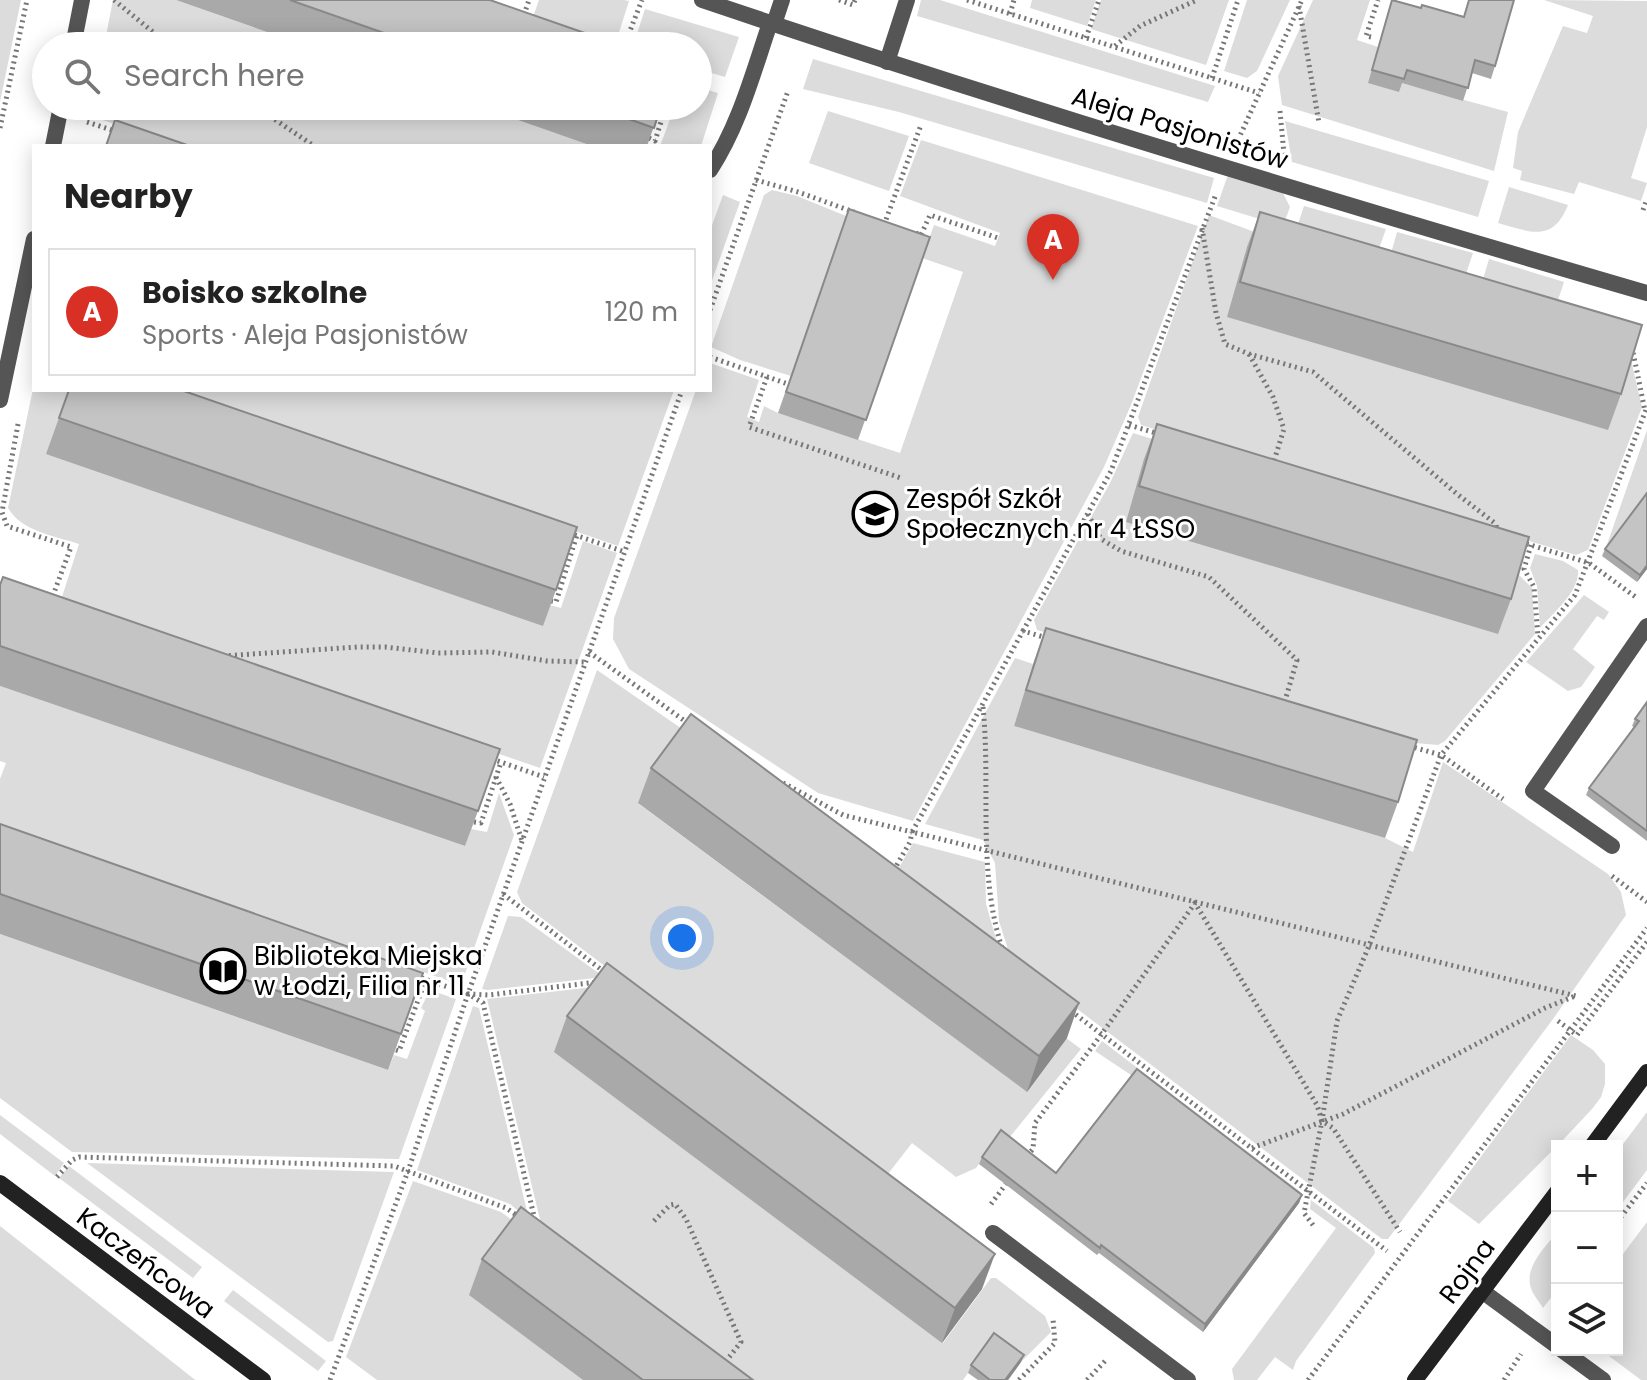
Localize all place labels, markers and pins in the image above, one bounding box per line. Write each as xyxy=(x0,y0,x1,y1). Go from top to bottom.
pin: A xyxy=(1027,214,1079,280)
place label: Zespół Szkół Społecznych nr 4 ŁSSO xyxy=(906,481,1195,547)
school or university icon: Zespół Szkół Społecznych nr 4 ŁSSO xyxy=(851,490,899,538)
place label: Biblioteka Miejska w Łodzi, Filia nr 11 xyxy=(254,938,483,1004)
library icon: Biblioteka Miejska w Łodzi, Filia nr 11 xyxy=(199,947,247,995)

